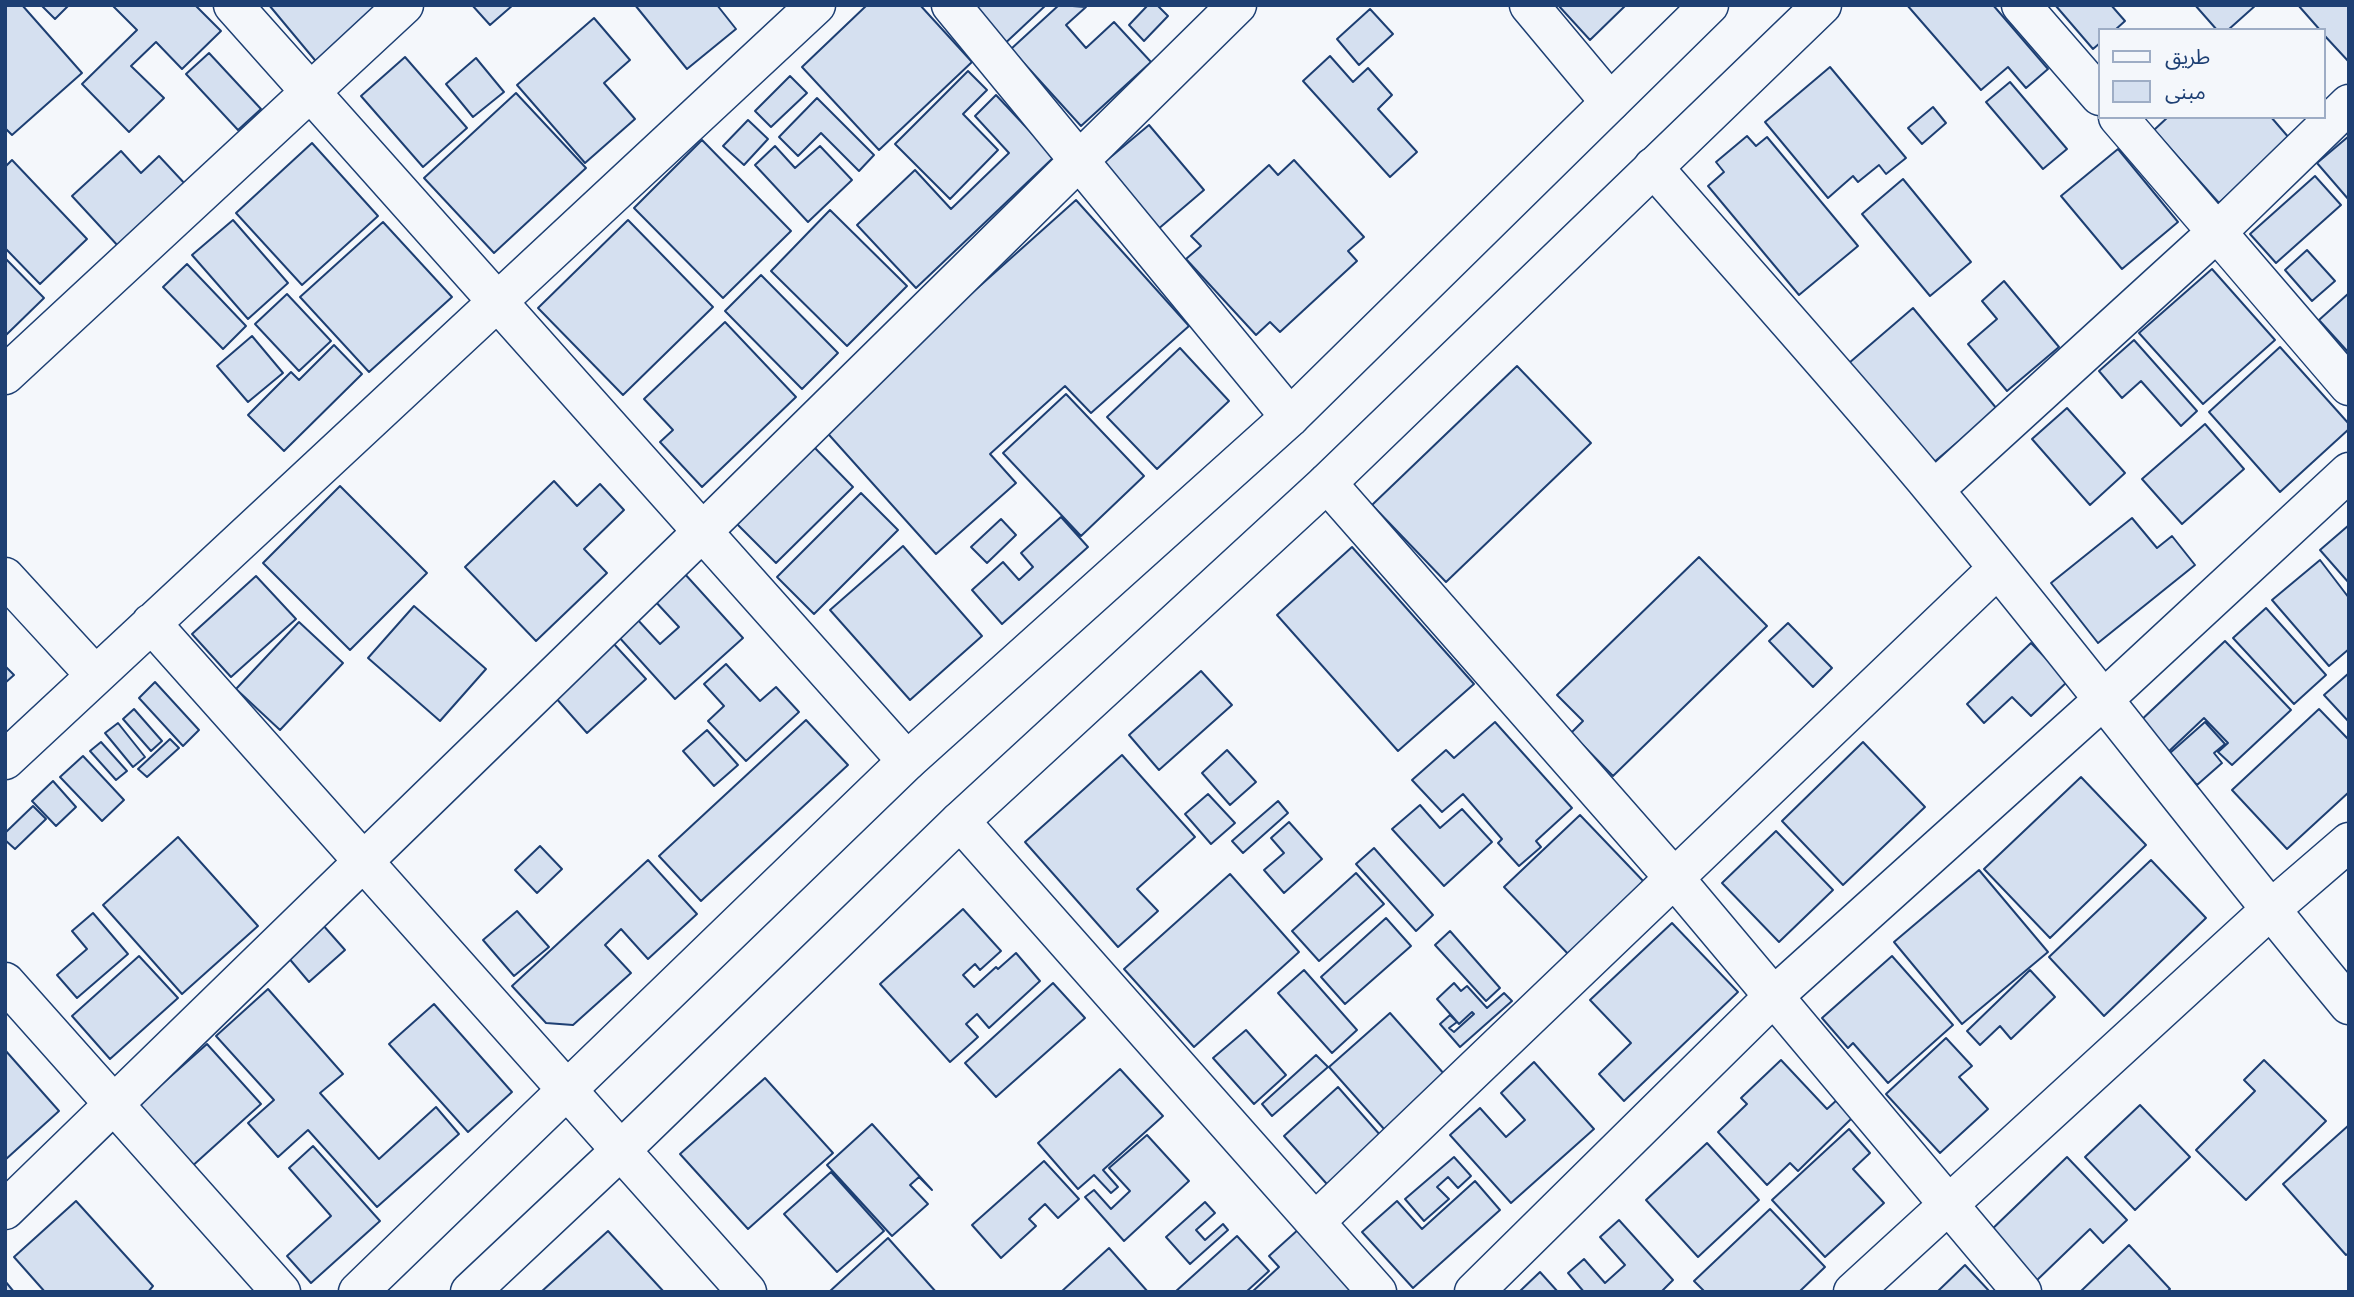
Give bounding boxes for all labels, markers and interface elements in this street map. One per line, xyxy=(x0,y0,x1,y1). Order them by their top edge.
legend xyxy=(2098,28,2326,119)
text: طريق xyxy=(2165,44,2210,69)
text: مبنى xyxy=(2165,79,2206,104)

